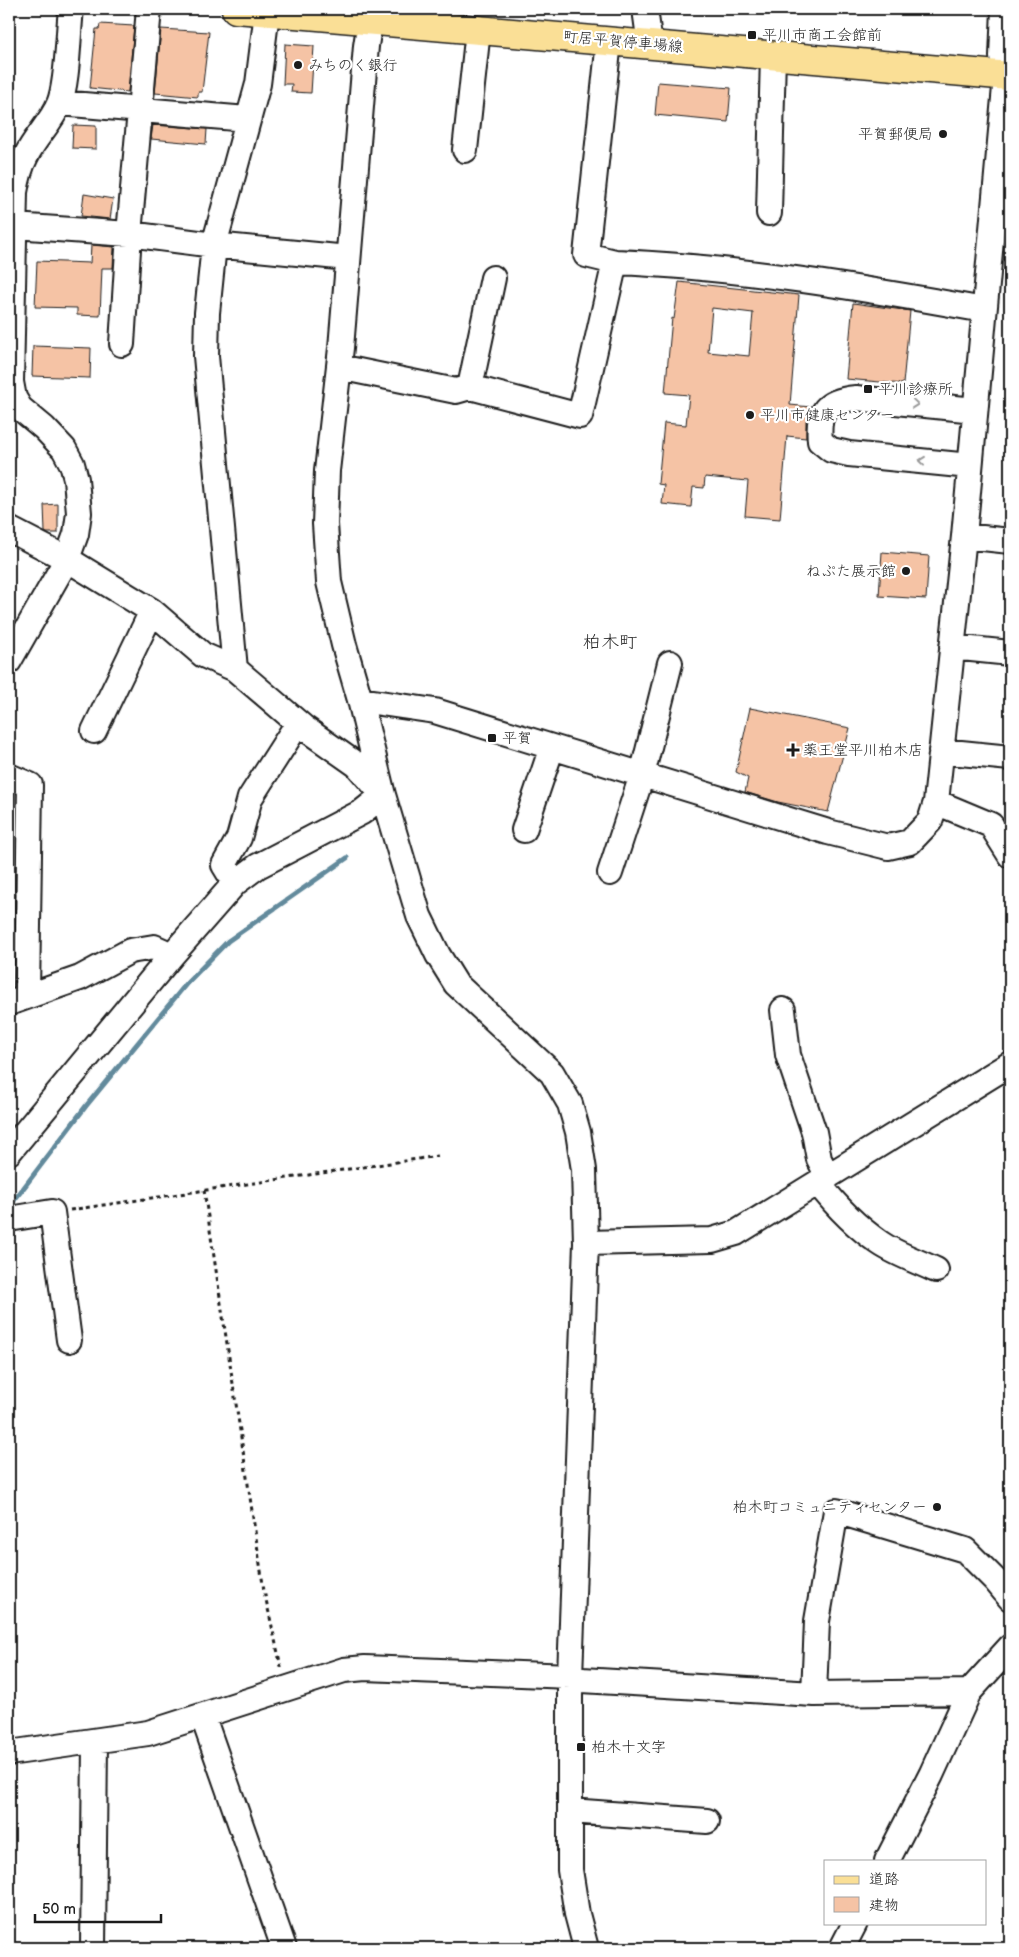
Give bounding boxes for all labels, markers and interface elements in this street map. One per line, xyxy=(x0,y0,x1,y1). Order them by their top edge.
place label: 平川市商工会館前 xyxy=(762,26,882,45)
street label: 町居平賀停車場線 xyxy=(562,27,684,57)
marker: 平川市商工会館前 xyxy=(746,29,758,41)
place label: みちのく銀行 xyxy=(308,56,397,75)
marker: みちのく銀行 xyxy=(292,59,304,71)
place label: 平賀郵便局 xyxy=(858,125,933,144)
marker: 平賀郵便局 xyxy=(937,128,949,140)
place label: 平川診療所 xyxy=(878,380,953,399)
marker: 平川診療所 xyxy=(862,383,874,395)
one-way arrow xyxy=(911,399,919,410)
place label: 平川市健康センター xyxy=(760,406,894,425)
marker: 平川市健康センター xyxy=(744,409,756,421)
one-way arrow xyxy=(918,456,926,467)
place label: ねぷた展示館 xyxy=(806,562,896,581)
marker: ねぷた展示館 xyxy=(900,565,912,577)
district label: 柏木町 xyxy=(583,632,637,653)
place label: 平賀 xyxy=(502,729,532,748)
marker: 平賀 xyxy=(486,732,498,744)
place label: 薬王堂平川柏木店 xyxy=(803,741,923,760)
marker: 薬王堂平川柏木店 xyxy=(787,744,799,756)
place label: 柏木町コミュニティセンター xyxy=(733,1498,927,1517)
marker: 柏木町コミュニティセンター xyxy=(931,1501,943,1513)
place label: 柏木十文字 xyxy=(591,1738,666,1757)
marker: 柏木十文字 xyxy=(575,1741,587,1753)
legend xyxy=(824,1860,986,1924)
text: 道路 xyxy=(869,1870,899,1889)
scale bar xyxy=(35,1892,161,1924)
text: 建物 xyxy=(869,1896,899,1915)
text: 50 m xyxy=(42,1900,76,1919)

